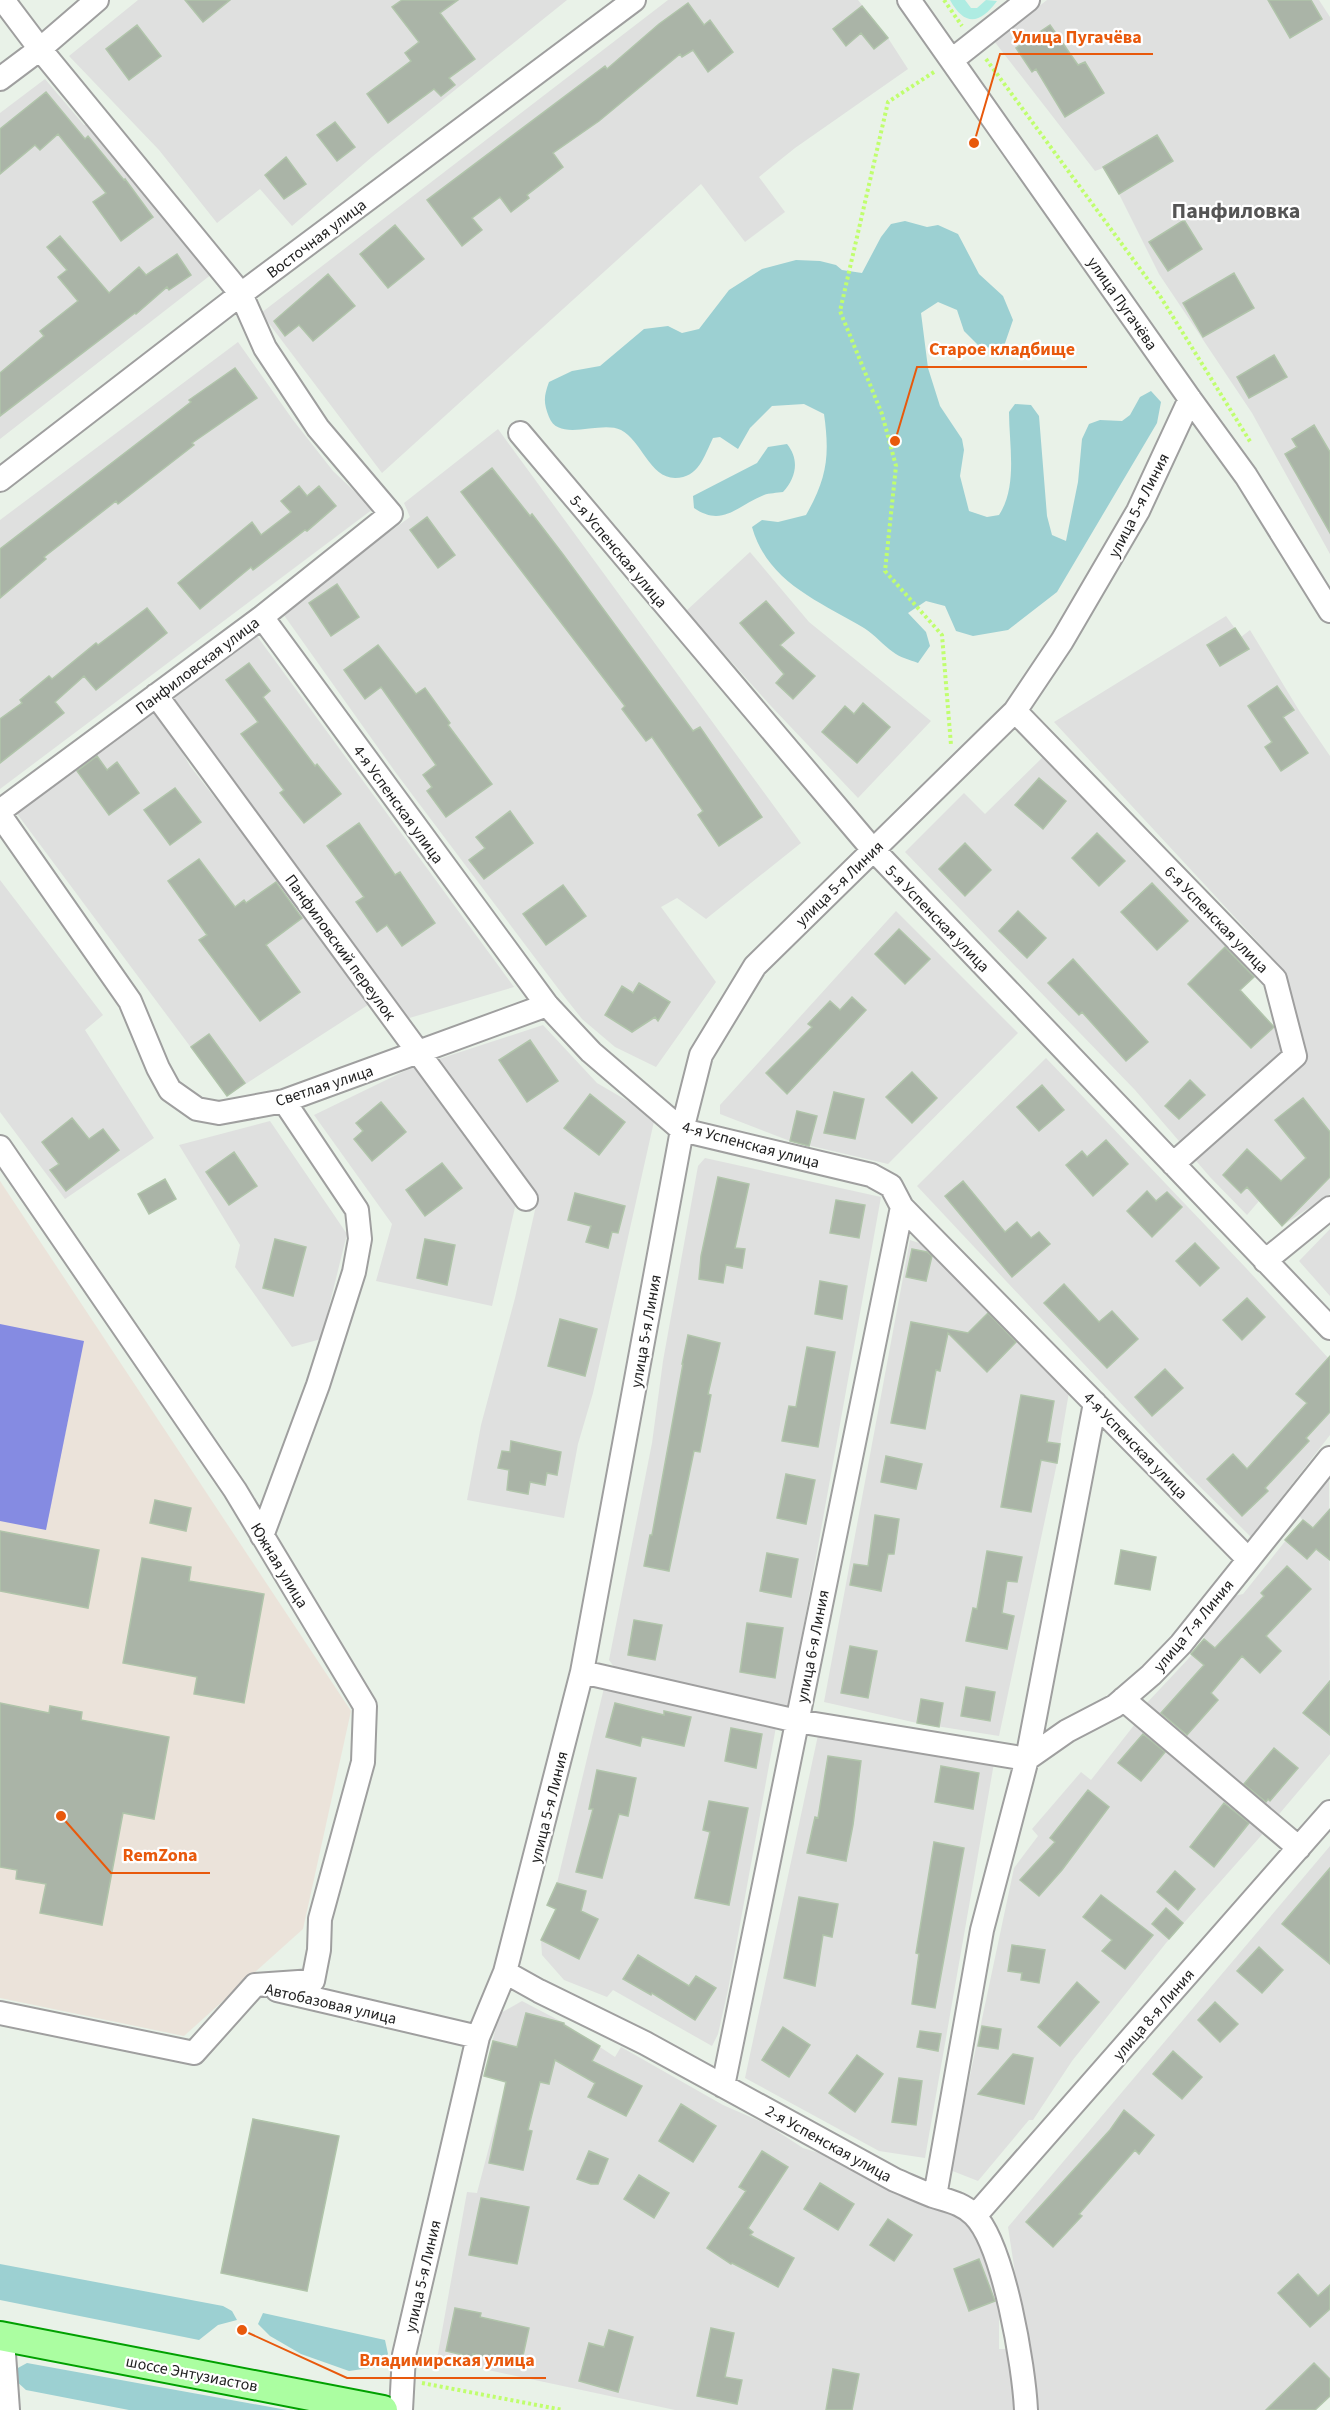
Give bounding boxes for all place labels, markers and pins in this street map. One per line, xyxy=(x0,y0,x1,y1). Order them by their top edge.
callout: Улица Пугачёва xyxy=(1000,18,1153,54)
callout: Старое кладбище xyxy=(917,331,1087,367)
callout: RemZona xyxy=(111,1837,210,1873)
callout: Владимирская улица xyxy=(347,2342,546,2378)

